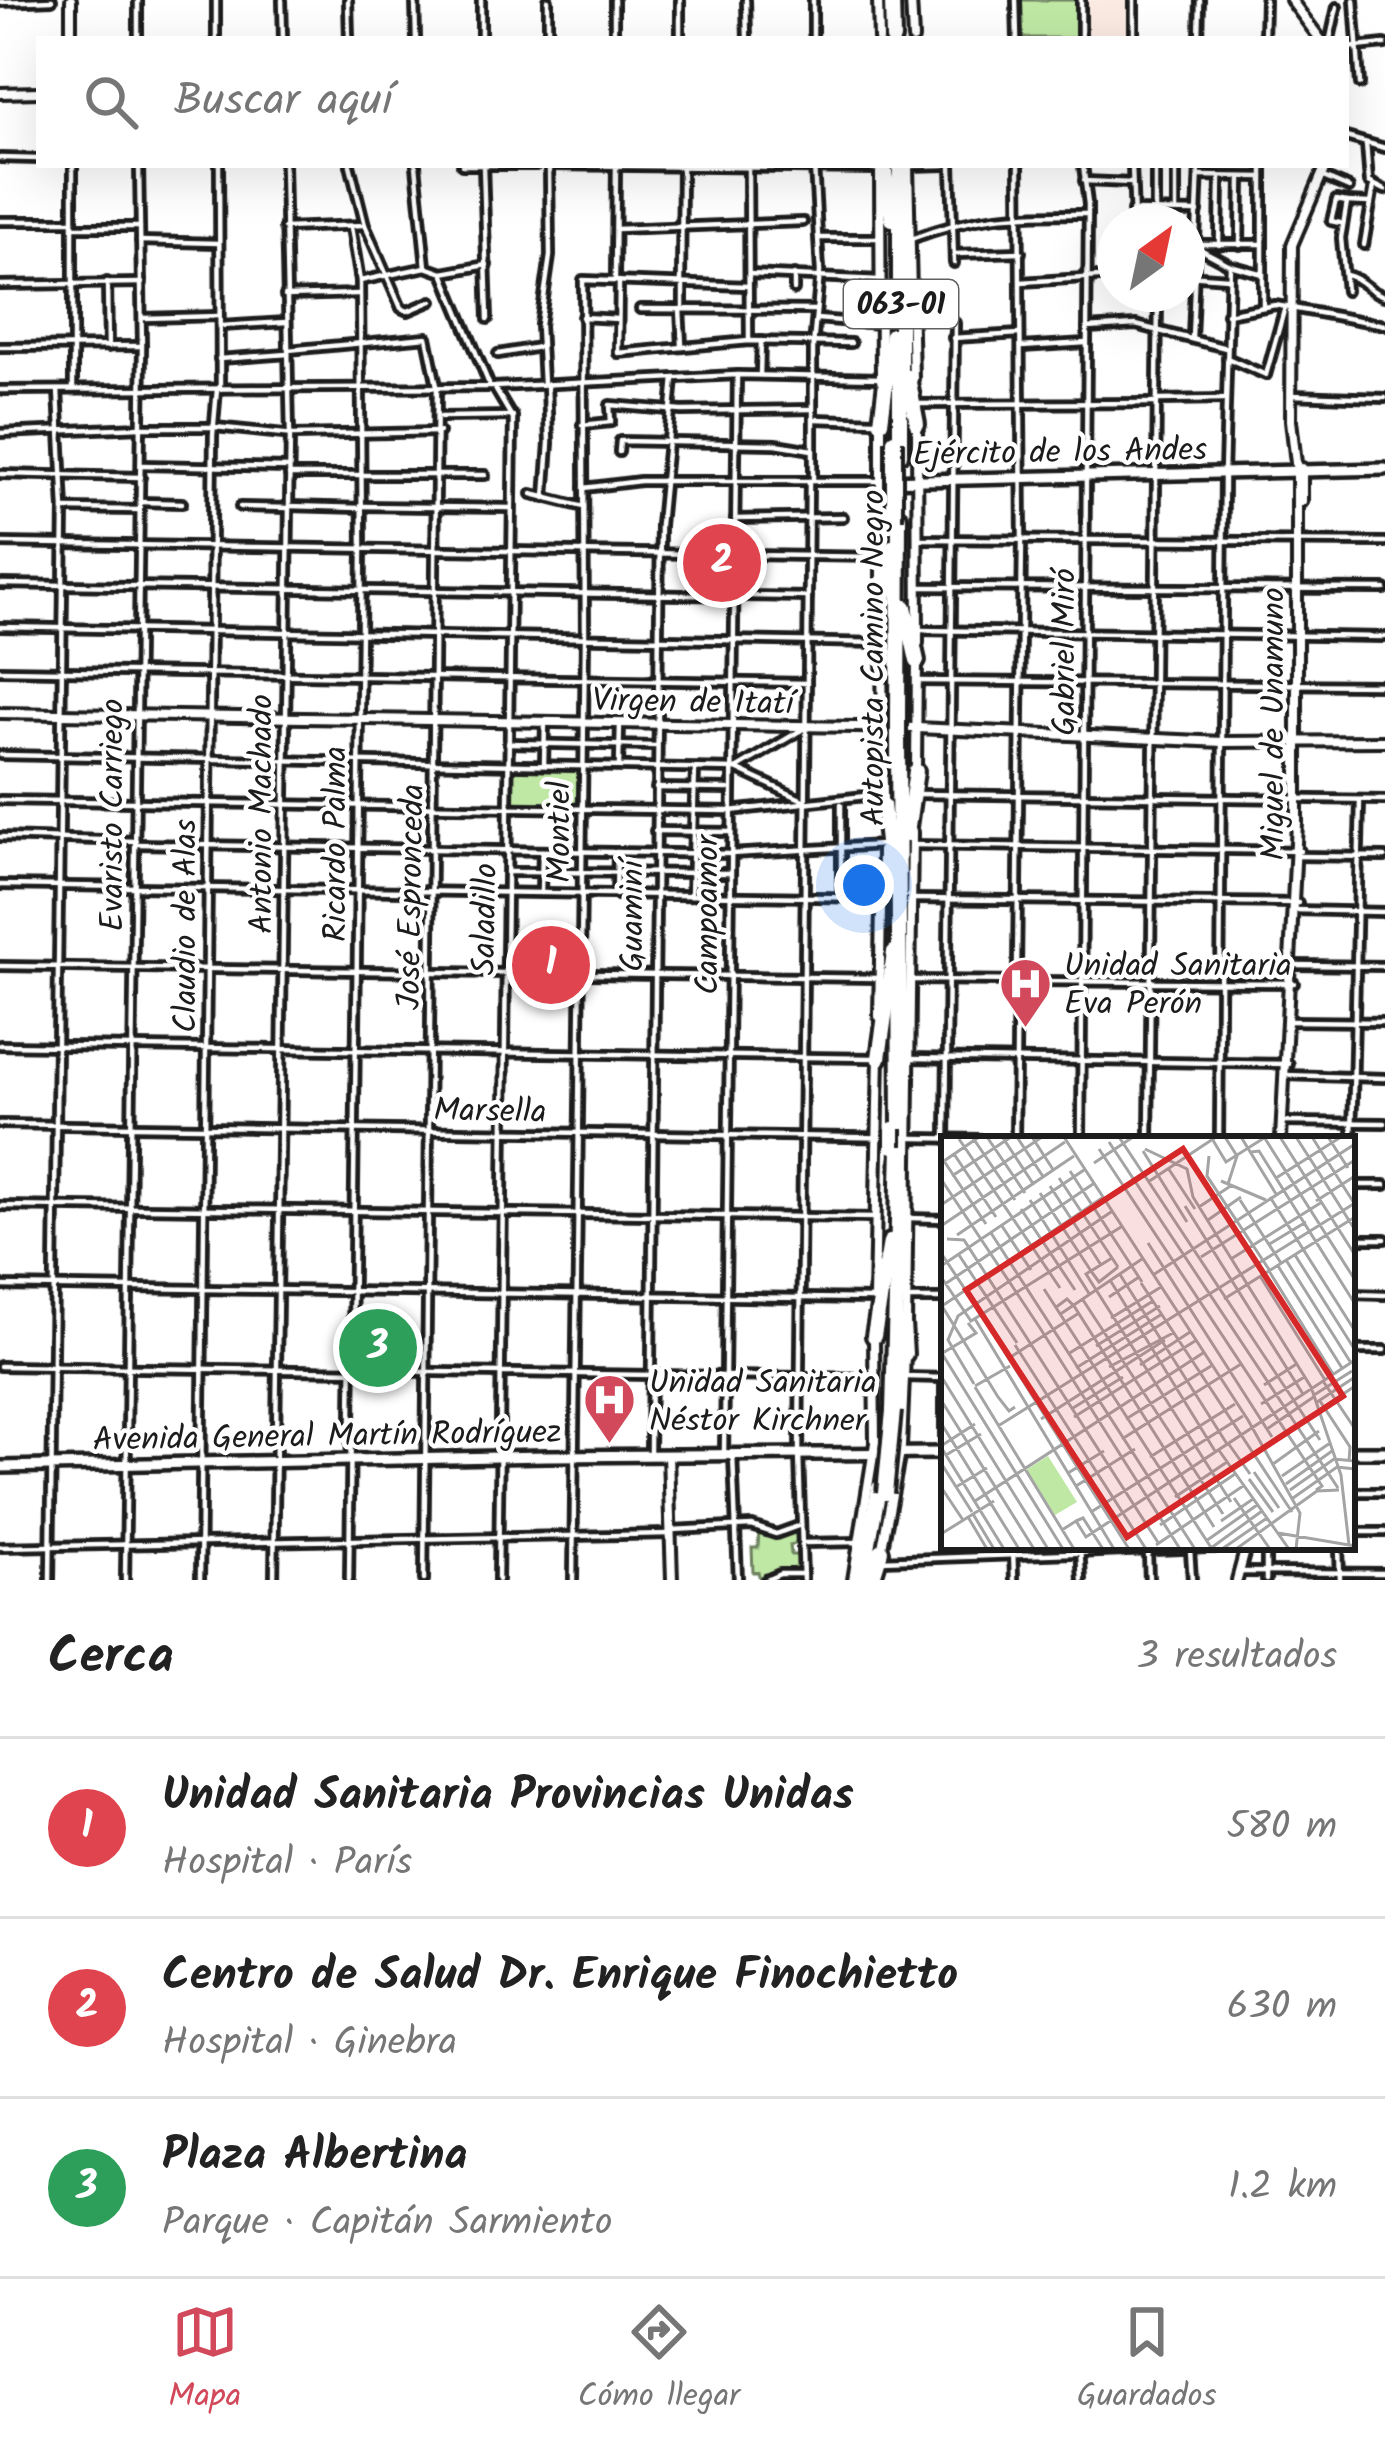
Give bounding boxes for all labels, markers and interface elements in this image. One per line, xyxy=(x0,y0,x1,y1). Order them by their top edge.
search box xyxy=(36,36,1349,168)
text: Buscar aquí xyxy=(174,66,392,138)
icon: search xyxy=(78,69,144,135)
north arrow xyxy=(1097,204,1205,312)
road number: 063-01 xyxy=(844,280,958,328)
street label: Ejército de los Andes xyxy=(912,424,1208,483)
street label: Autopista Camino Negro xyxy=(849,490,902,826)
pin: 2 xyxy=(683,518,761,608)
street label: Gabriel Miró xyxy=(1040,566,1093,736)
street label: Miguel de Unamuno xyxy=(1249,587,1302,861)
street label: Virgen de Itatí xyxy=(592,675,799,732)
street label: Antonio Machado xyxy=(237,694,290,934)
street label: Evaristo Carriego xyxy=(88,699,141,931)
street label: Ricardo Palma xyxy=(311,746,364,942)
street label: Montiel xyxy=(535,781,588,883)
street label: José Espronceda xyxy=(384,784,441,1011)
street label: Claudio de Alas xyxy=(161,819,214,1033)
street label: Campoamor xyxy=(683,833,736,995)
street label: Guaminí xyxy=(608,855,661,972)
your location xyxy=(834,855,894,915)
street label: Saladillo xyxy=(459,863,514,976)
pin: 1 xyxy=(512,920,590,1010)
place label: Unidad Sanitaria Eva Perón xyxy=(1064,941,1292,1032)
hospital icon: Unidad Sanitaria Eva Perón xyxy=(997,955,1053,1029)
street label: Marsella xyxy=(433,1085,547,1140)
inset map xyxy=(941,1136,1355,1550)
pin: 3 xyxy=(339,1303,417,1393)
place label: Unidad Sanitaria Néstor Kirchner xyxy=(649,1358,877,1449)
hospital icon: Unidad Sanitaria Néstor Kirchner xyxy=(582,1372,638,1446)
street label: Avenida General Martín Rodríguez xyxy=(92,1407,562,1468)
text: Cerca xyxy=(48,1618,174,1699)
text: 3 resultados xyxy=(1137,1627,1337,1689)
text: Unidad Sanitaria Provincias Unidas xyxy=(162,1761,854,1833)
text: 1 xyxy=(81,1797,93,1859)
text: 580 m xyxy=(1226,1797,1337,1859)
text: Hospital · París xyxy=(162,1833,412,1895)
text: Centro de Salud Dr. Enrique Finochietto xyxy=(162,1941,958,2013)
text: 2 xyxy=(76,1977,98,2039)
text: 630 m xyxy=(1227,1977,1337,2039)
text: Hospital · Ginebra xyxy=(162,2013,457,2075)
text: Plaza Albertina xyxy=(162,2121,467,2193)
text: 3 xyxy=(76,2157,98,2219)
text: 1.2 km xyxy=(1228,2157,1337,2219)
text: Parque · Capitán Sarmiento xyxy=(162,2193,613,2255)
tab: Mapa xyxy=(168,2299,241,2424)
tab: Cómo llegar xyxy=(578,2299,740,2424)
tab: Guardados xyxy=(1077,2299,1217,2424)

